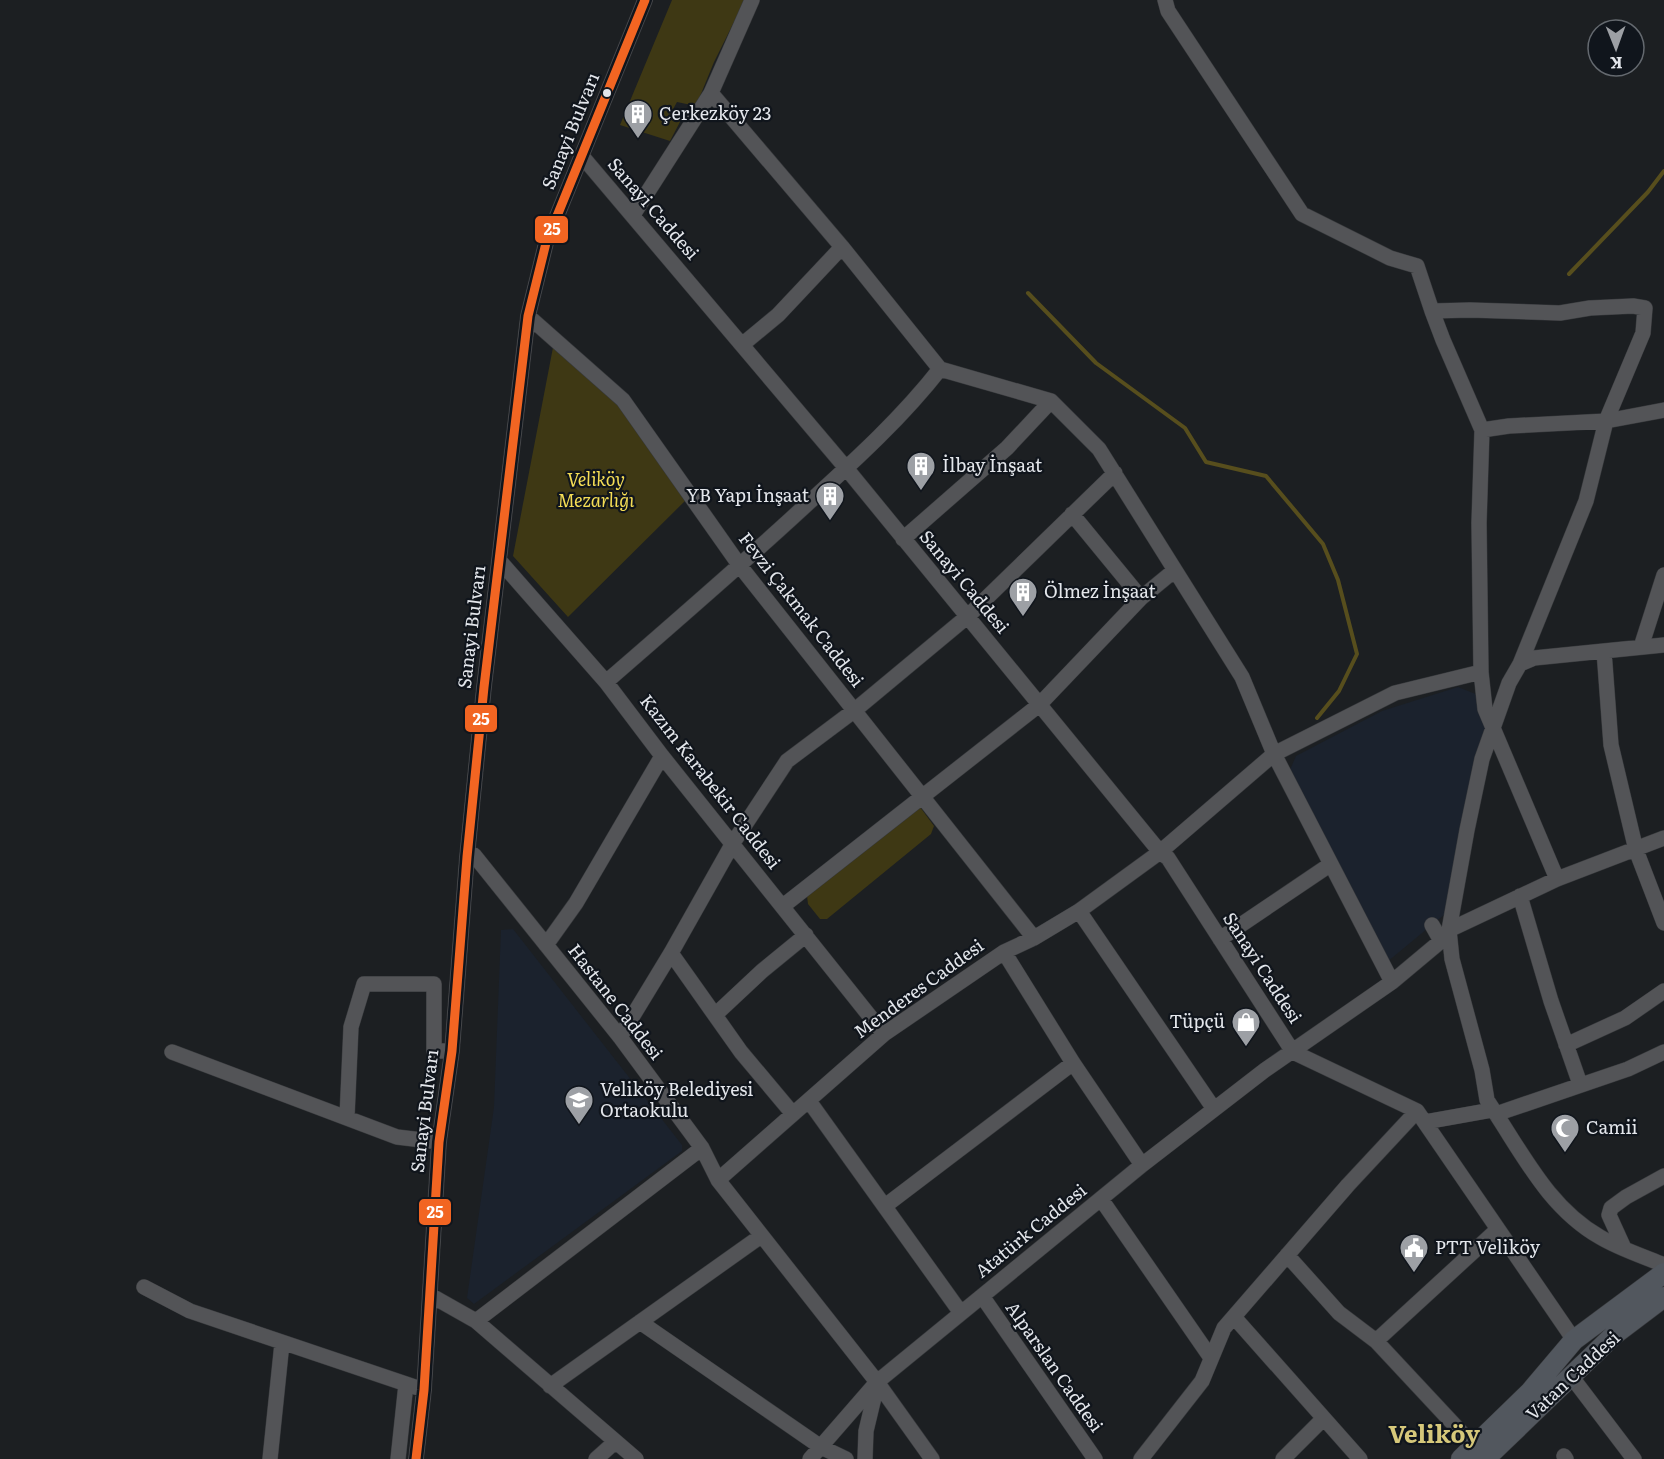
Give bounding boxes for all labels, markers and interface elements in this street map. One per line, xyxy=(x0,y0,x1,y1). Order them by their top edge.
north arrow xyxy=(1586,18,1646,78)
text: K xyxy=(1609,52,1623,76)
street label: Sanayi Bulvarı xyxy=(534,68,605,193)
unlabelled marker xyxy=(601,87,613,99)
building icon: Çerkezköy 23 xyxy=(622,98,654,140)
place label: Çerkezköy 23 xyxy=(659,99,772,126)
street label: Sanayi Caddesi xyxy=(602,151,706,265)
line badge: 25 xyxy=(534,215,569,244)
text: 25 xyxy=(543,216,561,240)
building icon: İlbay İnşaat xyxy=(905,450,937,492)
place label: İlbay İnşaat xyxy=(942,451,1043,478)
park label: Veliköy Mezarlığı xyxy=(558,465,635,513)
building icon: YB Yapı İnşaat xyxy=(814,480,846,522)
place label: YB Yapı İnşaat xyxy=(686,481,810,508)
street label: Sanayi Caddesi xyxy=(914,523,1016,639)
street label: Fevzi Çakmak Caddesi xyxy=(733,526,871,692)
street label: Sanayi Bulvarı xyxy=(450,564,491,690)
building icon: Ölmez İnşaat xyxy=(1007,576,1039,618)
place label: Ölmez İnşaat xyxy=(1044,577,1156,604)
street label: Kazım Karabekir Caddesi xyxy=(634,688,788,874)
line badge: 25 xyxy=(464,704,498,733)
text: 25 xyxy=(472,706,490,730)
street label: Sanayi Caddesi xyxy=(1217,906,1309,1028)
street label: Menderes Caddesi xyxy=(848,931,989,1044)
street label: Hastane Caddesi xyxy=(562,937,670,1065)
shop icon: Tüpçü xyxy=(1230,1006,1262,1048)
place label: Tüpçü xyxy=(1169,1007,1225,1034)
street label: Sanayi Bulvarı xyxy=(403,1048,444,1174)
place label: Veliköy Belediyesi Ortaokulu xyxy=(600,1075,753,1123)
school or university icon: Veliköy Belediyesi Ortaokulu xyxy=(563,1084,595,1126)
mosque icon: Camii xyxy=(1549,1112,1581,1154)
place label: Camii xyxy=(1586,1113,1637,1140)
street label: Atatürk Caddesi xyxy=(968,1176,1092,1283)
line badge: 25 xyxy=(418,1198,452,1226)
text: 25 xyxy=(426,1199,444,1223)
public building icon: PTT Veliköy xyxy=(1398,1232,1430,1274)
place label: PTT Veliköy xyxy=(1435,1233,1541,1260)
street label: Alparslan Caddesi xyxy=(1000,1295,1111,1437)
street label: Vatan Caddesi xyxy=(1519,1324,1625,1426)
district label: Veliköy xyxy=(1388,1415,1480,1450)

